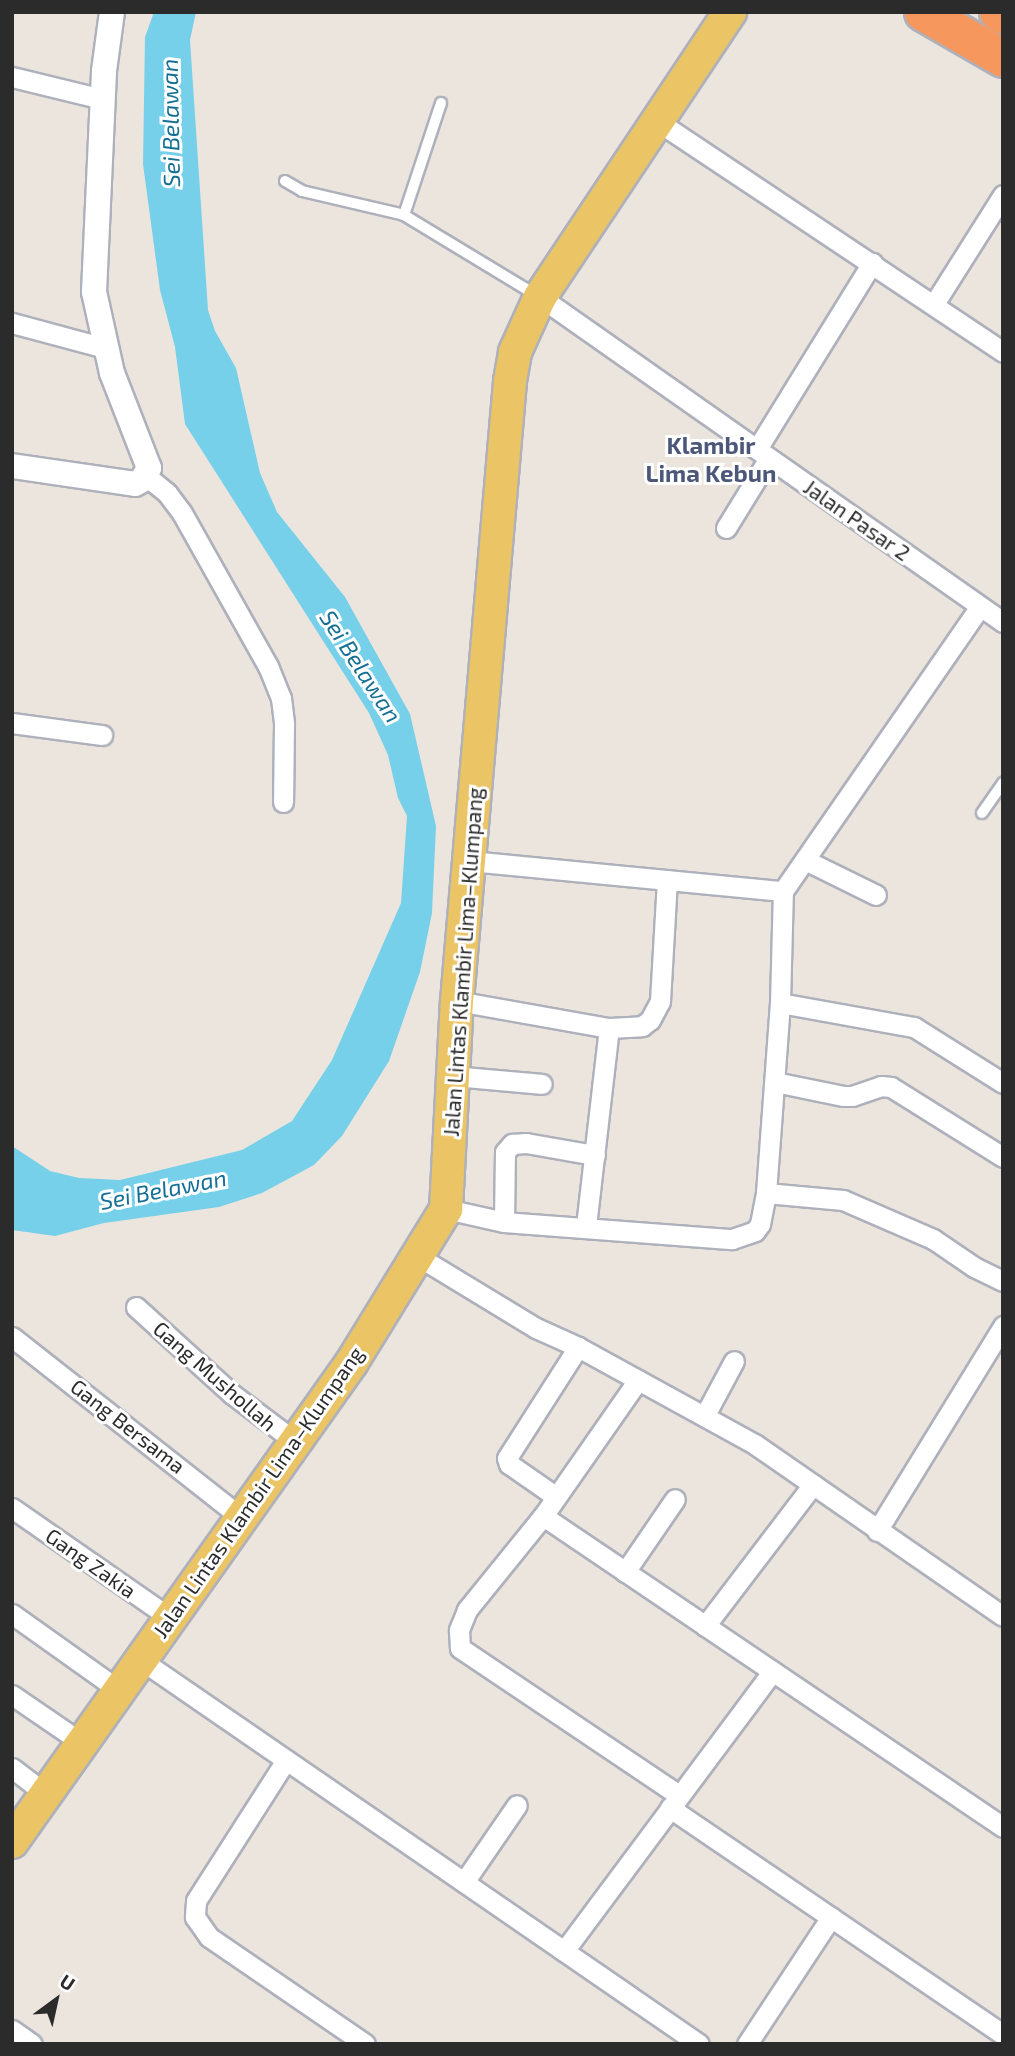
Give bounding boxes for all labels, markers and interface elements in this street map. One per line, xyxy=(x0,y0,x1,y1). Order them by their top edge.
water label: Sei Belawan xyxy=(155,59,185,187)
district label: Klambir Lima Kebun xyxy=(646,431,776,487)
street label: Jalan Pasar 2 xyxy=(799,474,915,566)
water label: Sei Belawan xyxy=(314,605,408,727)
street label: Jalan Lintas Klambir Lima–Klumpang xyxy=(438,786,488,1138)
water label: Sei Belawan xyxy=(97,1163,229,1215)
street label: Gang Mushollah xyxy=(148,1316,282,1436)
street label: Jalan Lintas Klambir Lima–Klumpang xyxy=(147,1341,369,1643)
street label: Gang Bersama xyxy=(66,1374,190,1478)
street label: Gang Zakia xyxy=(41,1523,141,1603)
north arrow xyxy=(21,1965,91,2035)
text: U xyxy=(56,1969,79,1995)

